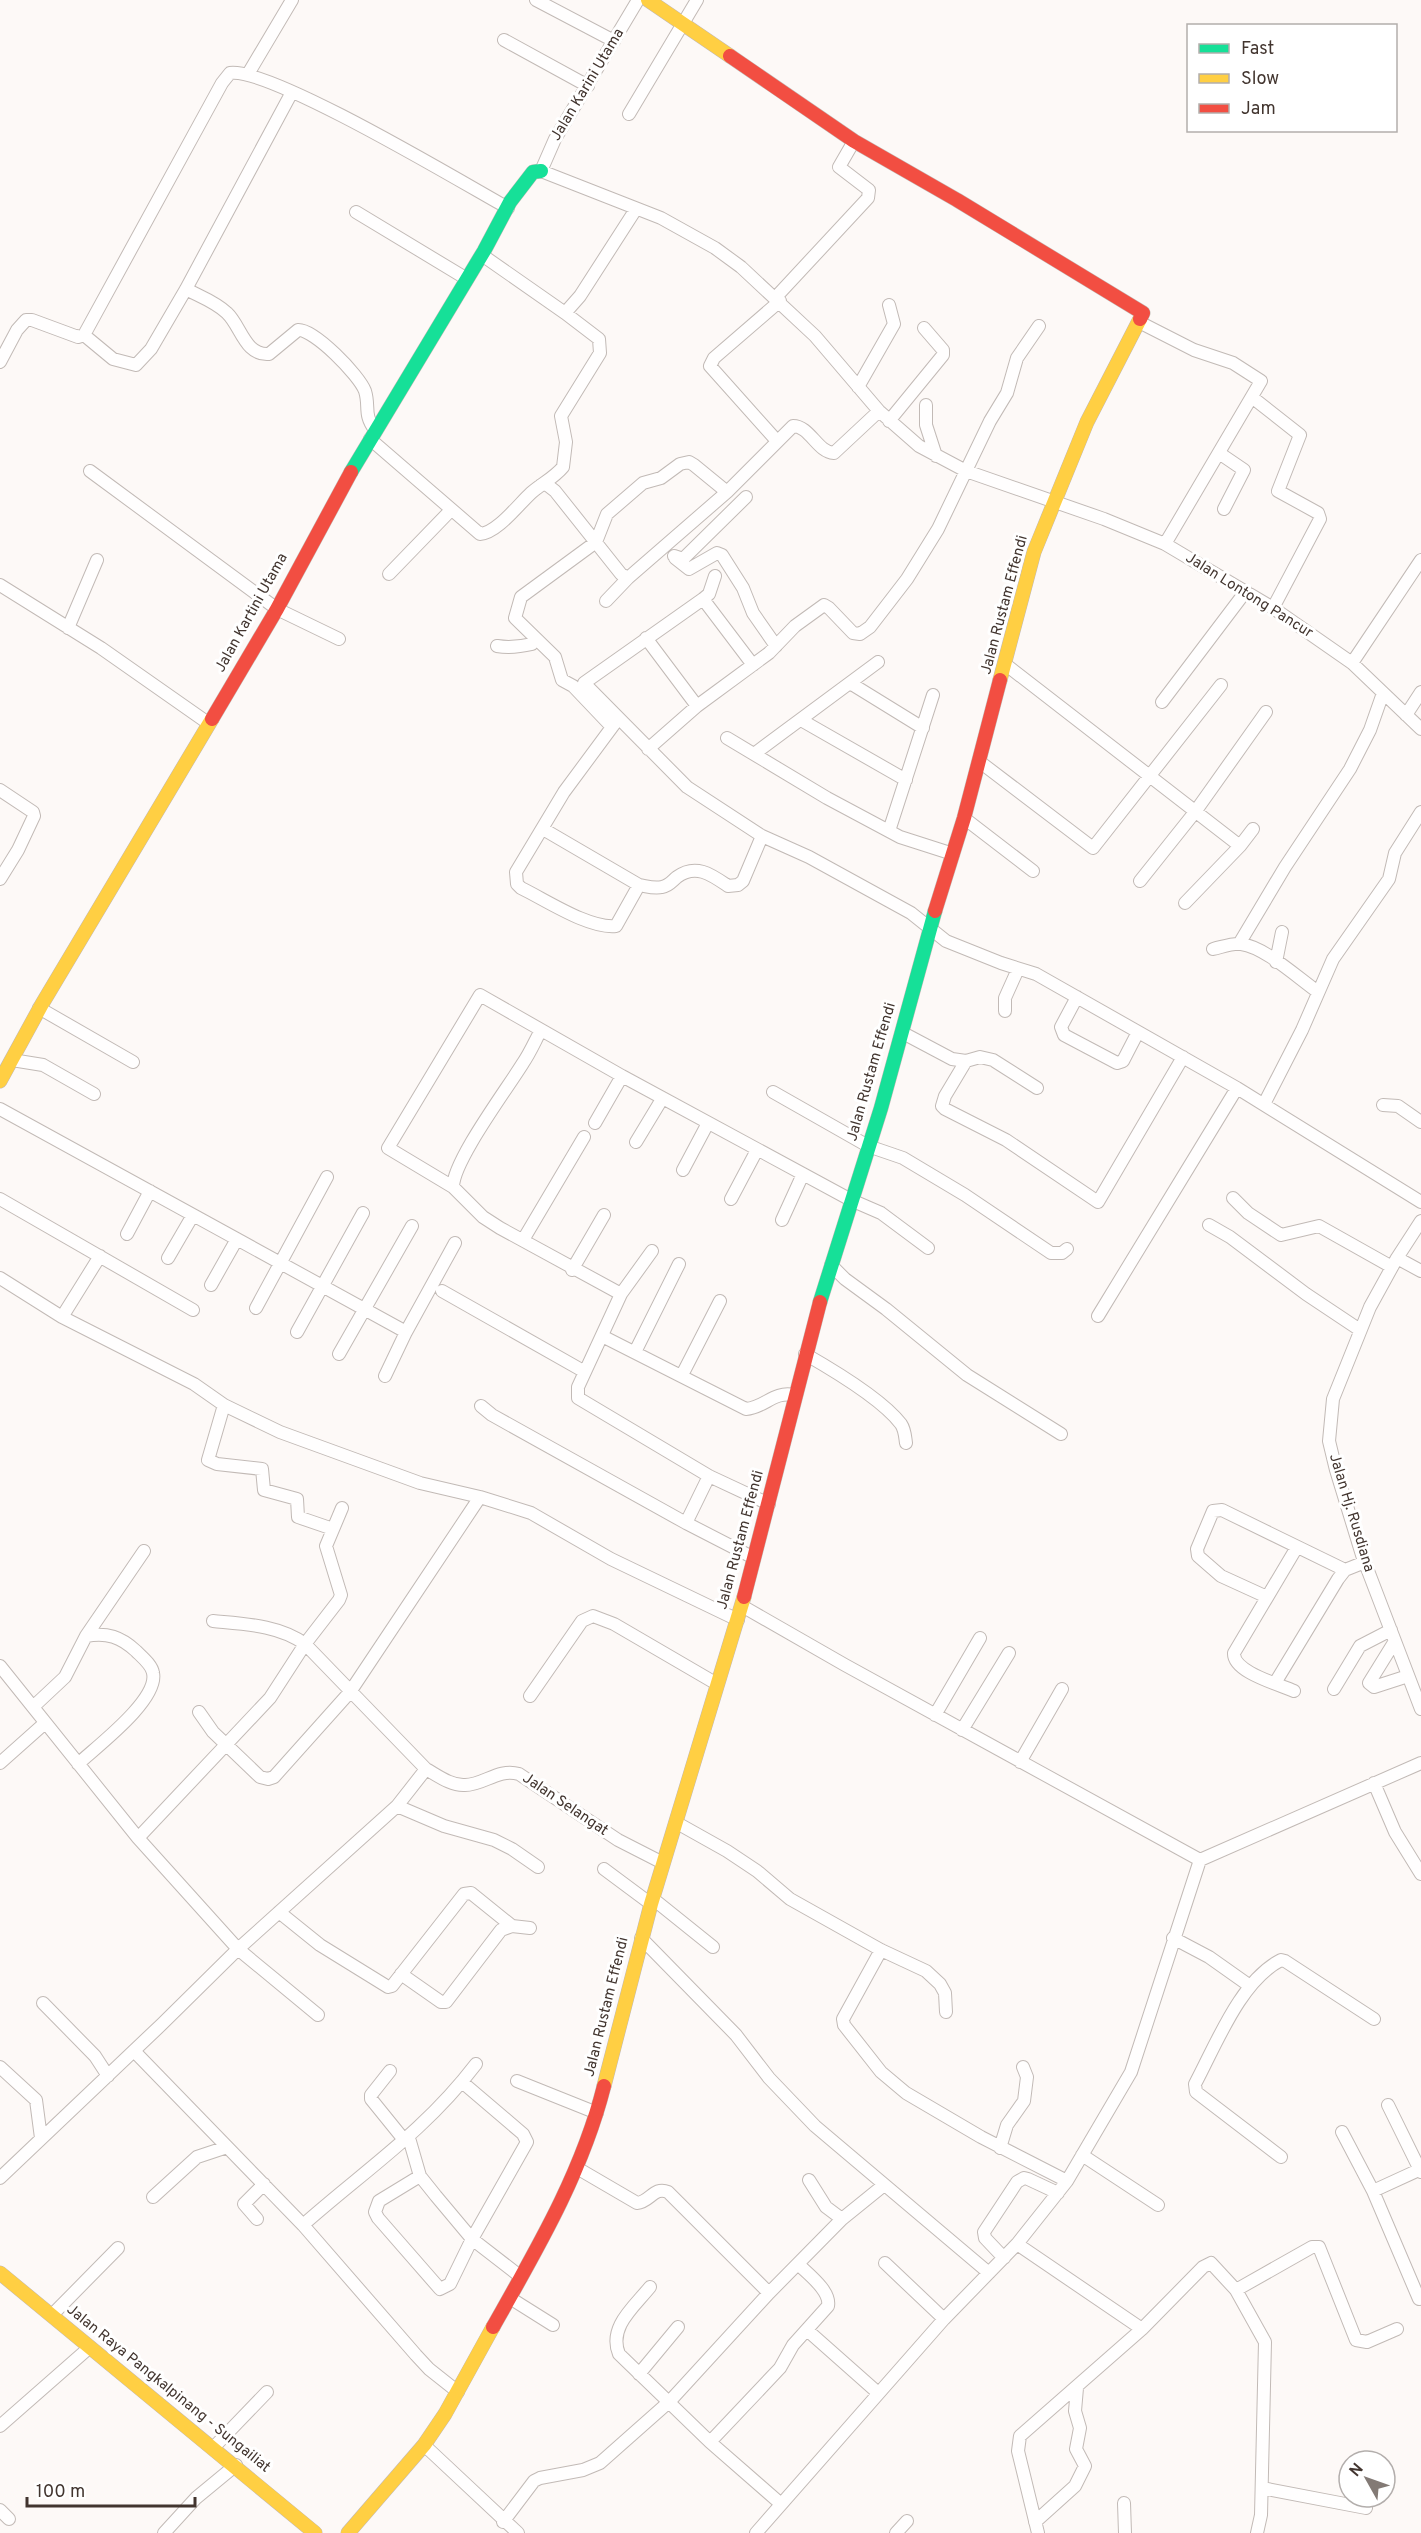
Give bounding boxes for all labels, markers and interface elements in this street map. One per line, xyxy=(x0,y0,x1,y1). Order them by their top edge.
legend xyxy=(1187,24,1397,132)
street label: Jalan Karini Utama xyxy=(547,25,629,145)
text: Fast xyxy=(1241,38,1274,61)
text: Slow xyxy=(1241,68,1279,91)
text: Jam xyxy=(1241,98,1276,121)
street label: Jalan Rustam Effendi xyxy=(977,533,1033,677)
street label: Jalan Lontong Pancur xyxy=(1182,549,1317,643)
street label: Jalan Kartini Utama xyxy=(211,550,293,676)
street label: Jalan Rustam Effendi xyxy=(843,1001,901,1143)
street label: Jalan Hj. Rusdiana xyxy=(1324,1451,1378,1575)
street label: Jalan Rustam Effendi xyxy=(713,1468,769,1612)
street label: Jalan Selangat xyxy=(518,1769,612,1841)
street label: Jalan Rustam Effendi xyxy=(580,1935,634,2079)
street label: Jalan Raya Pangkalpinang - Sungailiat xyxy=(62,2301,274,2477)
north arrow xyxy=(1337,2449,1397,2509)
text: N xyxy=(1346,2460,1368,2481)
scale bar xyxy=(27,2470,195,2508)
text: 100 m xyxy=(36,2481,85,2504)

